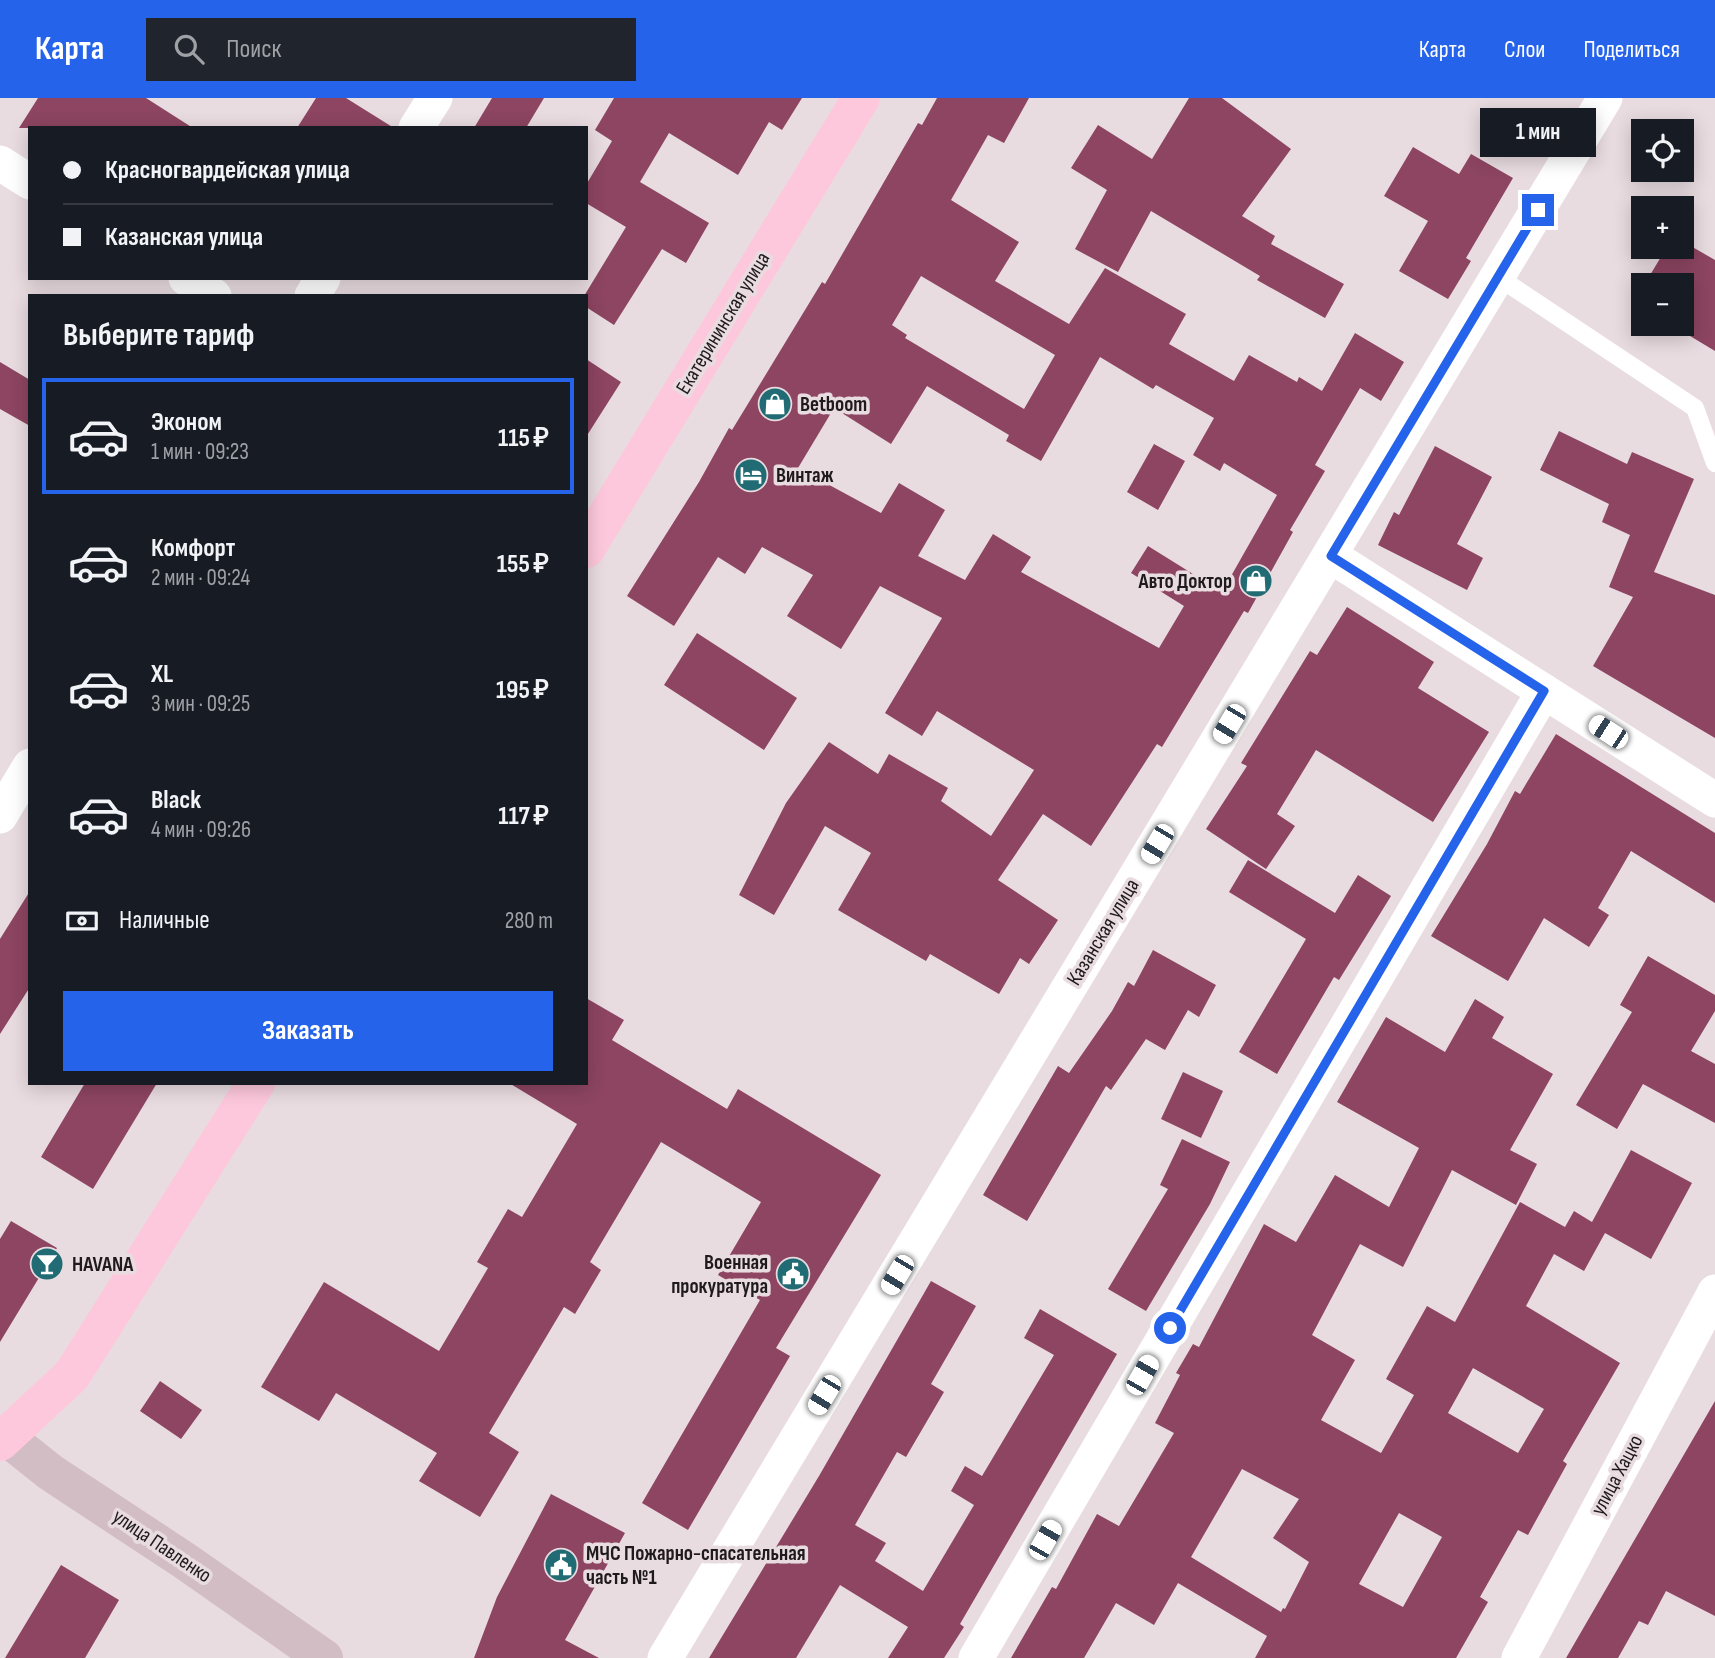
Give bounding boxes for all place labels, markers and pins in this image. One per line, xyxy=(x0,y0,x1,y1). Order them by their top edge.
shop icon: Betboom xyxy=(756,385,794,423)
place label: Betboom xyxy=(800,392,867,417)
hotel icon: Винтаж xyxy=(732,456,770,494)
place label: Винтаж xyxy=(776,463,834,488)
shop icon: Авто Доктор xyxy=(1237,562,1275,600)
place label: Авто Доктор xyxy=(1137,569,1232,594)
bar icon: HAVANA xyxy=(28,1245,66,1283)
place label: Военная прокуратура xyxy=(671,1250,768,1299)
place label: HAVANA xyxy=(72,1252,134,1277)
public building icon: Военная прокуратура xyxy=(774,1255,812,1293)
place label: МЧС Пожарно-спасательная часть №1 xyxy=(586,1541,806,1590)
public building icon: МЧС Пожарно-спасательная часть №1 xyxy=(542,1546,580,1584)

